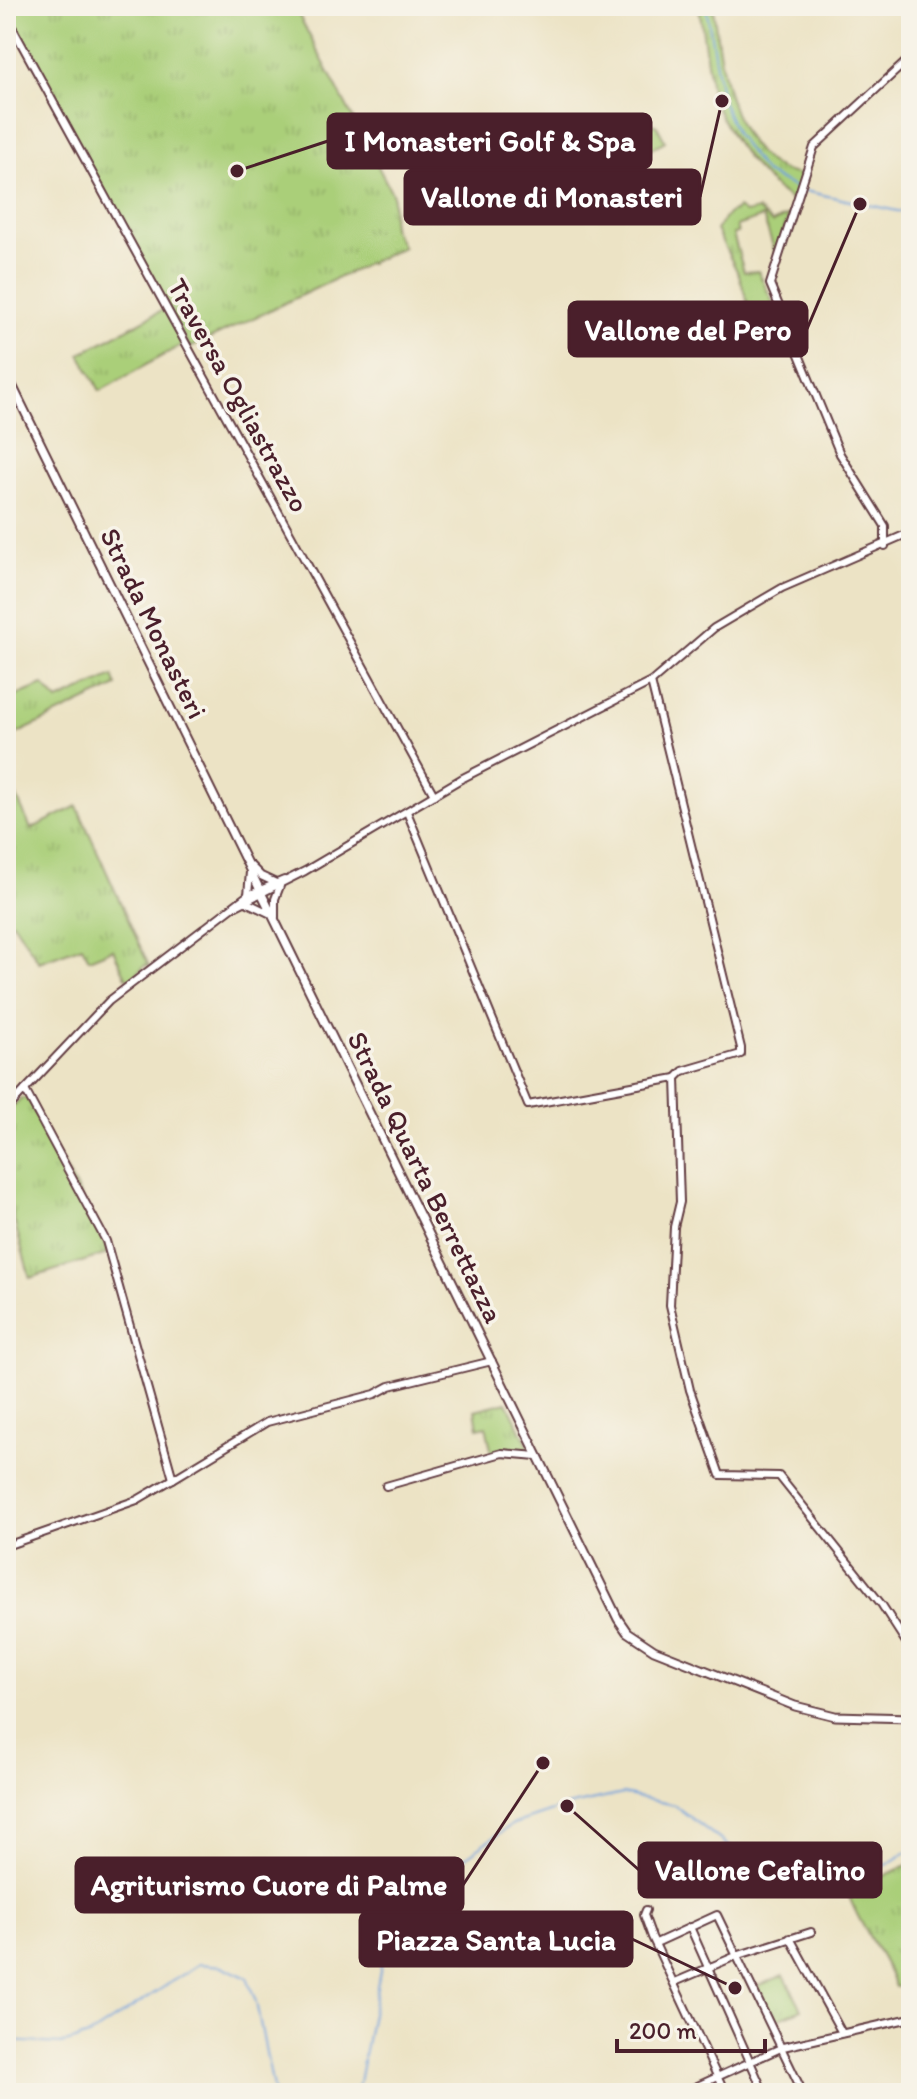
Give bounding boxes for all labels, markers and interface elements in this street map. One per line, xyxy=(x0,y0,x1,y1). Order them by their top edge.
callout: I Monasteri Golf & Spa xyxy=(328,114,651,168)
text: I Monasteri Golf & Spa xyxy=(344,122,636,159)
callout: Vallone di Monasteri xyxy=(405,170,700,224)
text: Vallone di Monasteri xyxy=(421,178,683,215)
street label: Traversa Ogliastrazzo xyxy=(161,272,317,518)
callout: Vallone del Pero xyxy=(569,302,807,356)
text: Vallone del Pero xyxy=(585,311,792,348)
street label: Strada Monasteri xyxy=(93,522,215,724)
street label: Strada Quarta Berrettazza xyxy=(341,1026,512,1329)
callout: Vallone Cefalino xyxy=(639,1843,881,1897)
text: Vallone Cefalino xyxy=(655,1851,865,1888)
callout: Agriturismo Cuore di Palme xyxy=(76,1858,463,1912)
text: Agriturismo Cuore di Palme xyxy=(90,1866,447,1903)
callout: Piazza Santa Lucia xyxy=(360,1912,632,1966)
text: Piazza Santa Lucia xyxy=(376,1921,616,1958)
scale bar xyxy=(617,2003,765,2053)
text: 200 m xyxy=(629,2016,697,2045)

